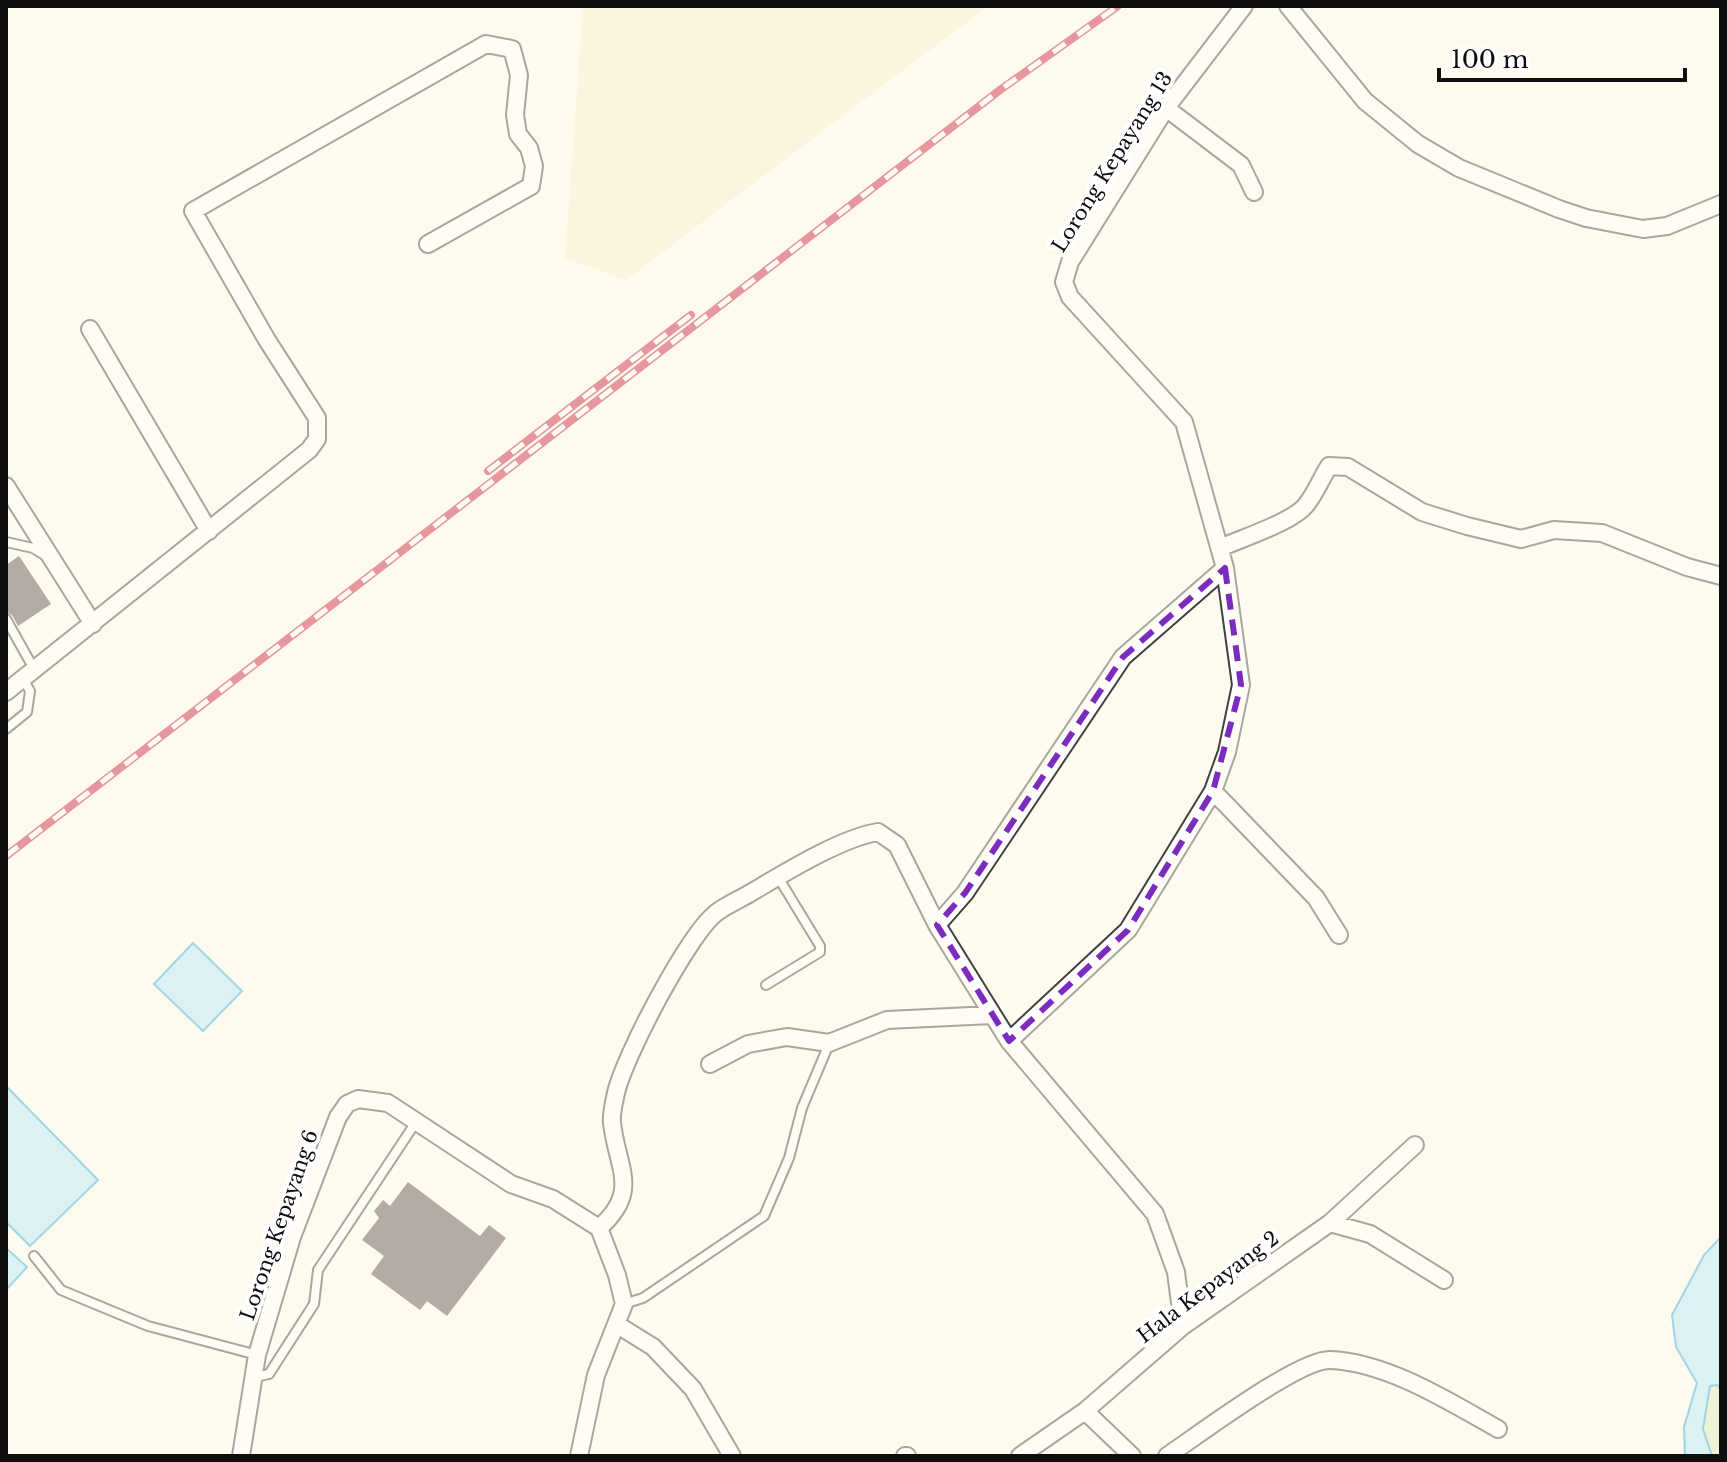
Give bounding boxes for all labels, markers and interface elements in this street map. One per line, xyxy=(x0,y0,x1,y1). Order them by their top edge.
scale bar xyxy=(1439,32,1685,82)
text: 100 m xyxy=(1451,45,1529,74)
street label: Lorong Kepayang 13 xyxy=(1047,67,1177,257)
street label: Lorong Kepayang 6 xyxy=(235,1127,323,1323)
street label: Hala Kepayang 2 xyxy=(1133,1226,1283,1348)

